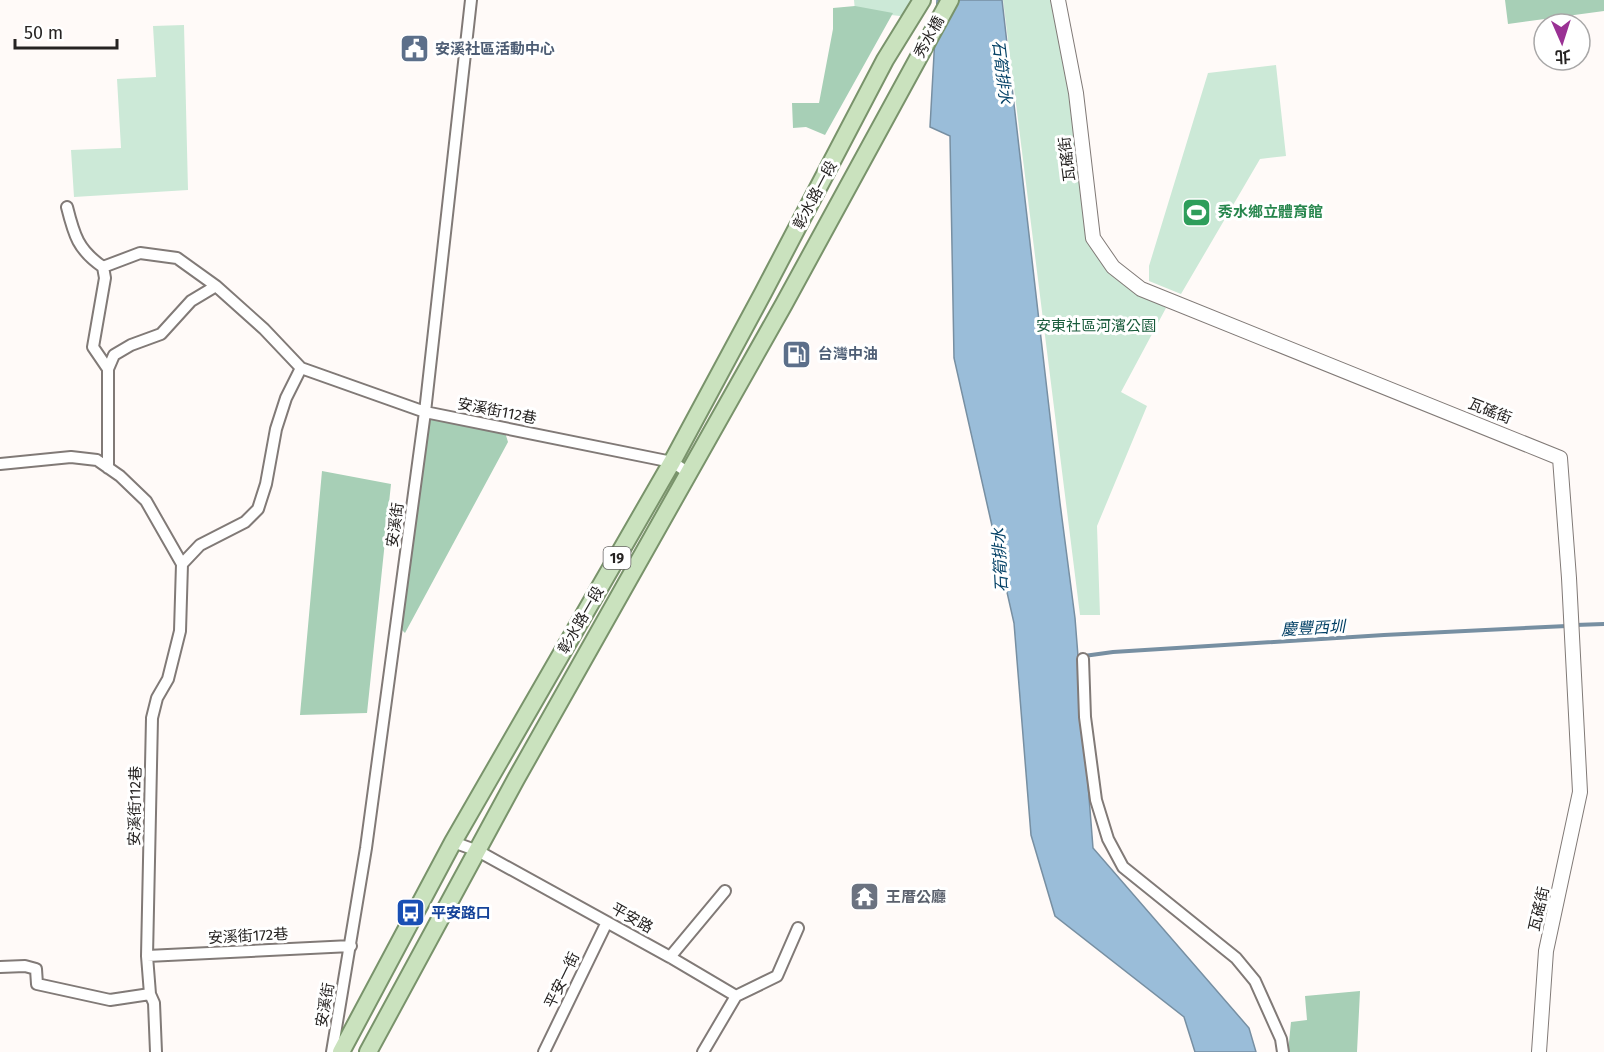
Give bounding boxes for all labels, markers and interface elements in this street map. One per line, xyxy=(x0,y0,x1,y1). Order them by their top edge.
scale bar xyxy=(15,12,117,50)
north arrow xyxy=(1532,12,1592,72)
street label: 秀水橋 xyxy=(910,13,948,61)
text: 50 m xyxy=(24,22,63,44)
public building icon: 安溪社區活動中心 xyxy=(398,33,430,65)
water label: 石筍排水 xyxy=(989,39,1015,106)
place label: 安溪社區活動中心 xyxy=(435,40,555,58)
text: 北 xyxy=(1554,47,1571,66)
street label: 瓦磘街 xyxy=(1055,136,1079,182)
street label: 彰水路一段 xyxy=(789,158,841,232)
sports icon: 秀水鄉立體育館 xyxy=(1181,196,1213,228)
place label: 秀水鄉立體育館 xyxy=(1218,203,1323,221)
park label: 安東社區河濱公園 xyxy=(1036,317,1156,335)
fuel station icon: 台灣中油 xyxy=(781,338,813,370)
place label: 台灣中油 xyxy=(818,345,878,363)
street label: 安溪街112巷 xyxy=(456,395,538,427)
street label: 瓦磘街 xyxy=(1466,395,1514,427)
street label: 安溪街 xyxy=(383,501,407,549)
water label: 石筍排水 xyxy=(989,527,1011,592)
road number: 19 xyxy=(604,547,630,569)
street label: 彰水路一段 xyxy=(554,583,608,657)
water label: 慶豐西圳 xyxy=(1281,617,1347,639)
street label: 安溪街112巷 xyxy=(125,766,145,846)
temple icon: 王厝公廳 xyxy=(849,881,881,913)
street label: 瓦磘街 xyxy=(1525,885,1553,933)
place label: 王厝公廳 xyxy=(886,888,946,906)
bus stop icon: 平安路口 xyxy=(394,897,426,929)
street label: 平安路 xyxy=(608,899,656,937)
place label: 平安路口 xyxy=(431,904,491,922)
street label: 安溪街172巷 xyxy=(207,925,289,947)
street label: 平安一街 xyxy=(541,949,583,1011)
street label: 安溪街 xyxy=(312,981,338,1029)

